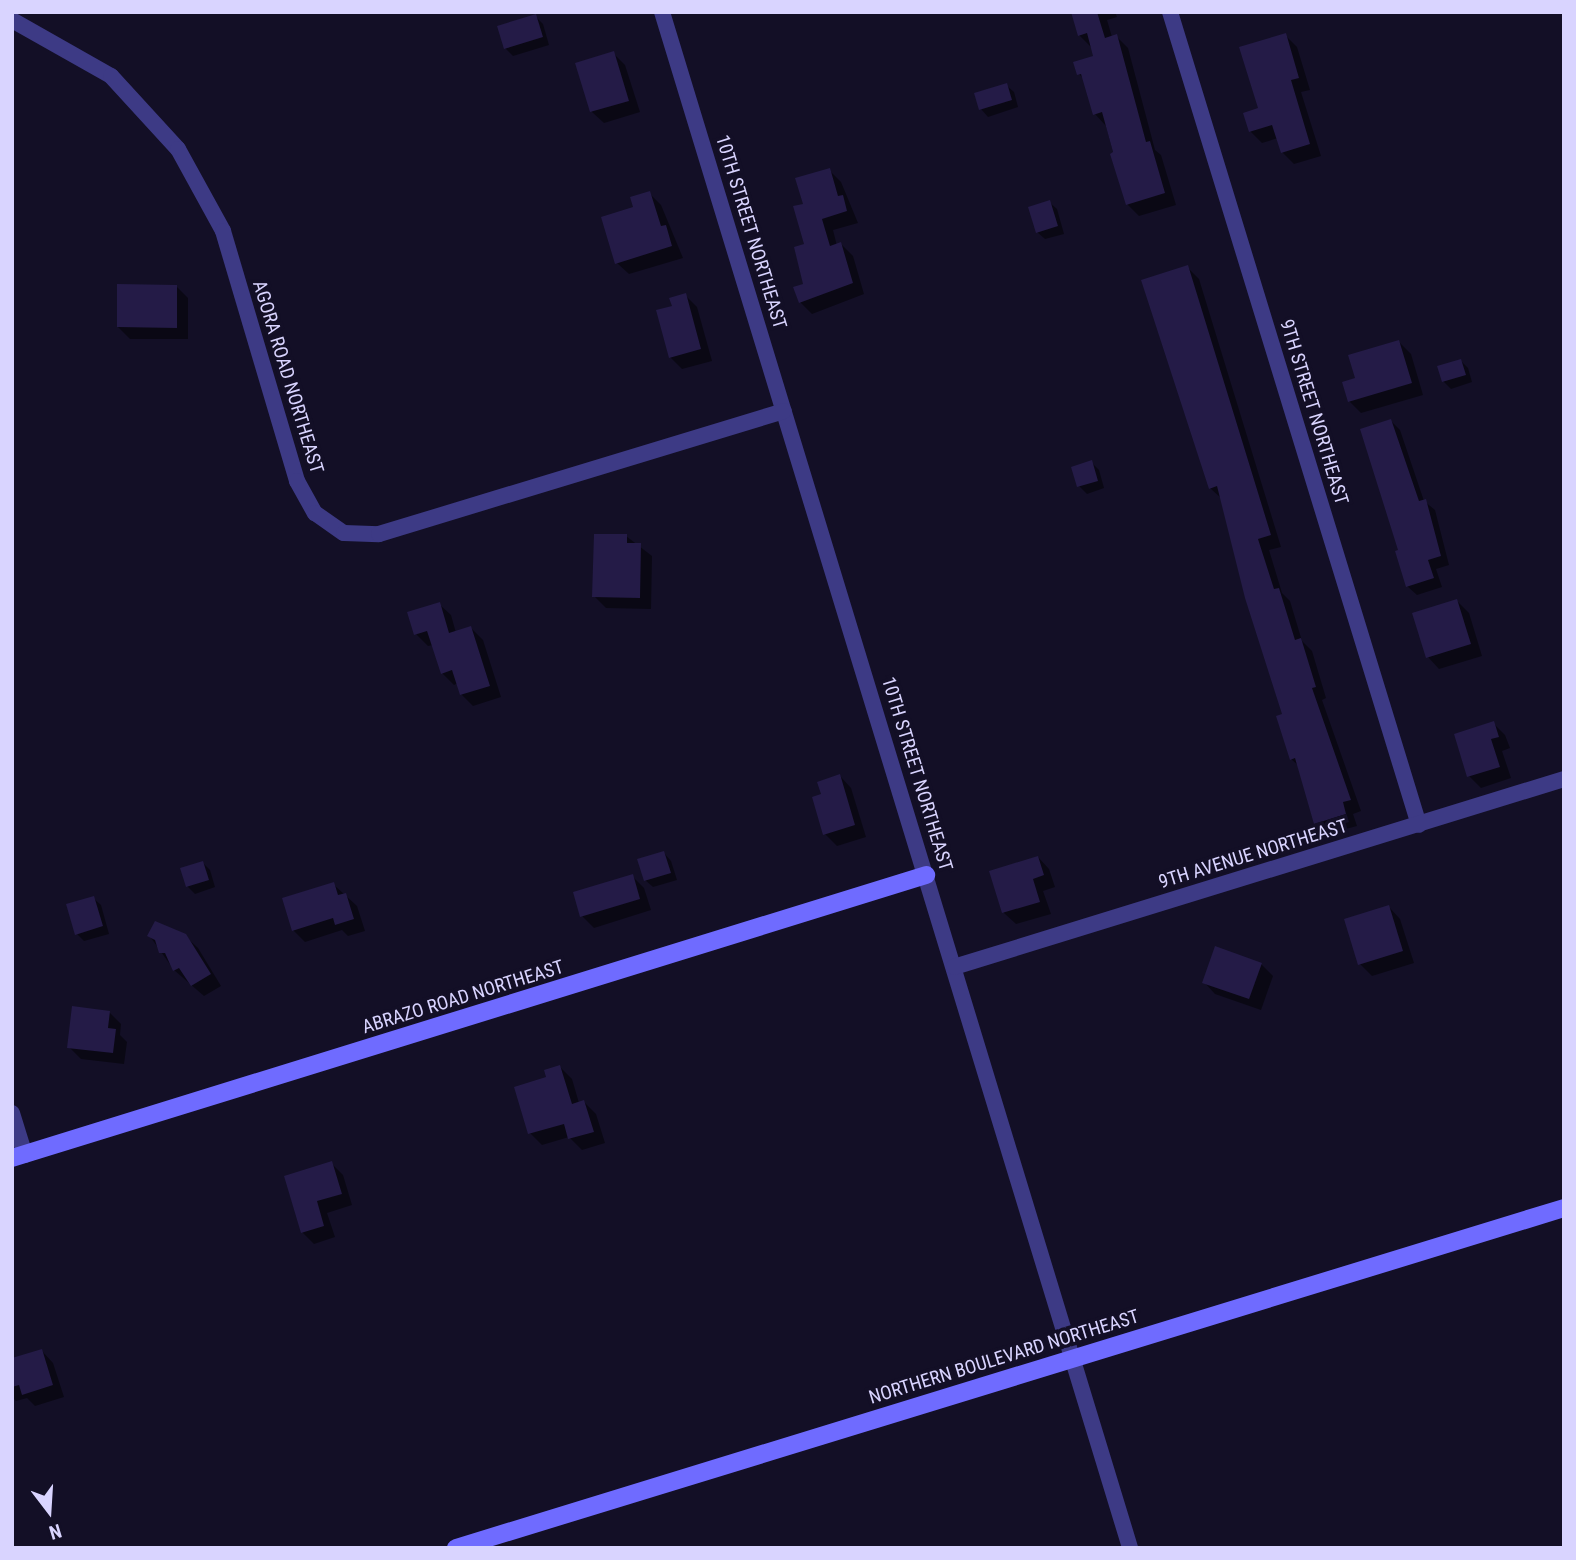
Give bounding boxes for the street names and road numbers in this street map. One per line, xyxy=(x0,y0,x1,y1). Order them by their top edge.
street label: 10TH STREET NORTHEAST xyxy=(711,132,791,332)
street label: AGORA ROAD NORTHEAST xyxy=(248,278,328,476)
street label: 9TH STREET NORTHEAST xyxy=(1275,316,1353,508)
street label: 10TH STREET NORTHEAST xyxy=(877,674,957,874)
street label: 9TH AVENUE NORTHEAST xyxy=(1156,814,1350,894)
street label: ABRAZO ROAD NORTHEAST xyxy=(359,955,567,1039)
street label: NORTHERN BOULEVARD NORTHEAST xyxy=(866,1305,1142,1409)

